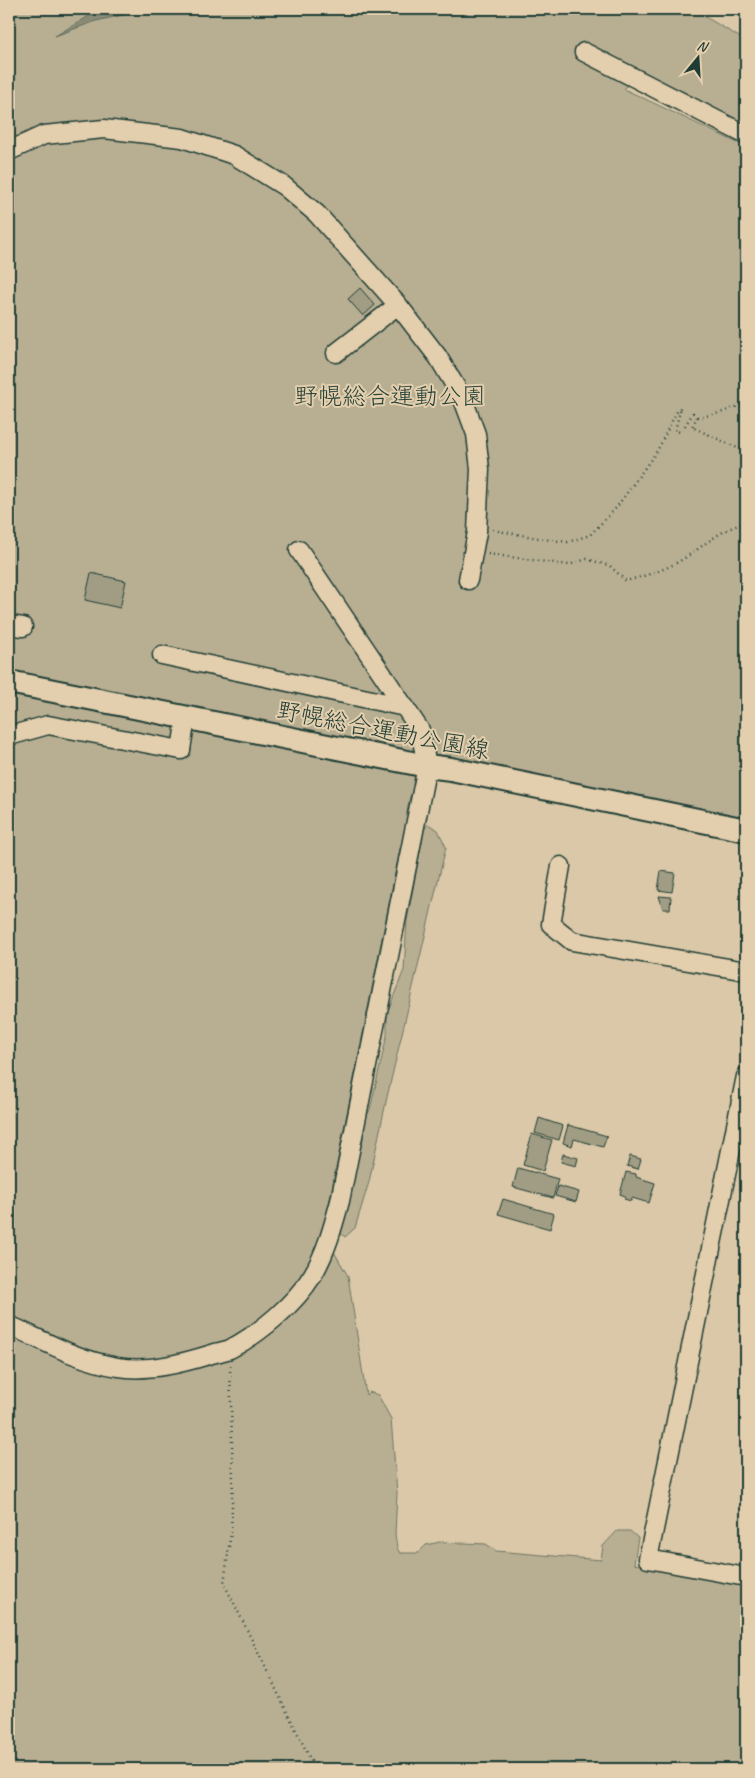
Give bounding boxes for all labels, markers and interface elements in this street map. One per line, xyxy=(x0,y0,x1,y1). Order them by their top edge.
north arrow xyxy=(672,32,722,82)
text: N xyxy=(695,37,711,56)
park label: 野幌総合運動公園 xyxy=(294,381,486,411)
street label: 野幌総合運動公園線 xyxy=(274,695,492,765)

